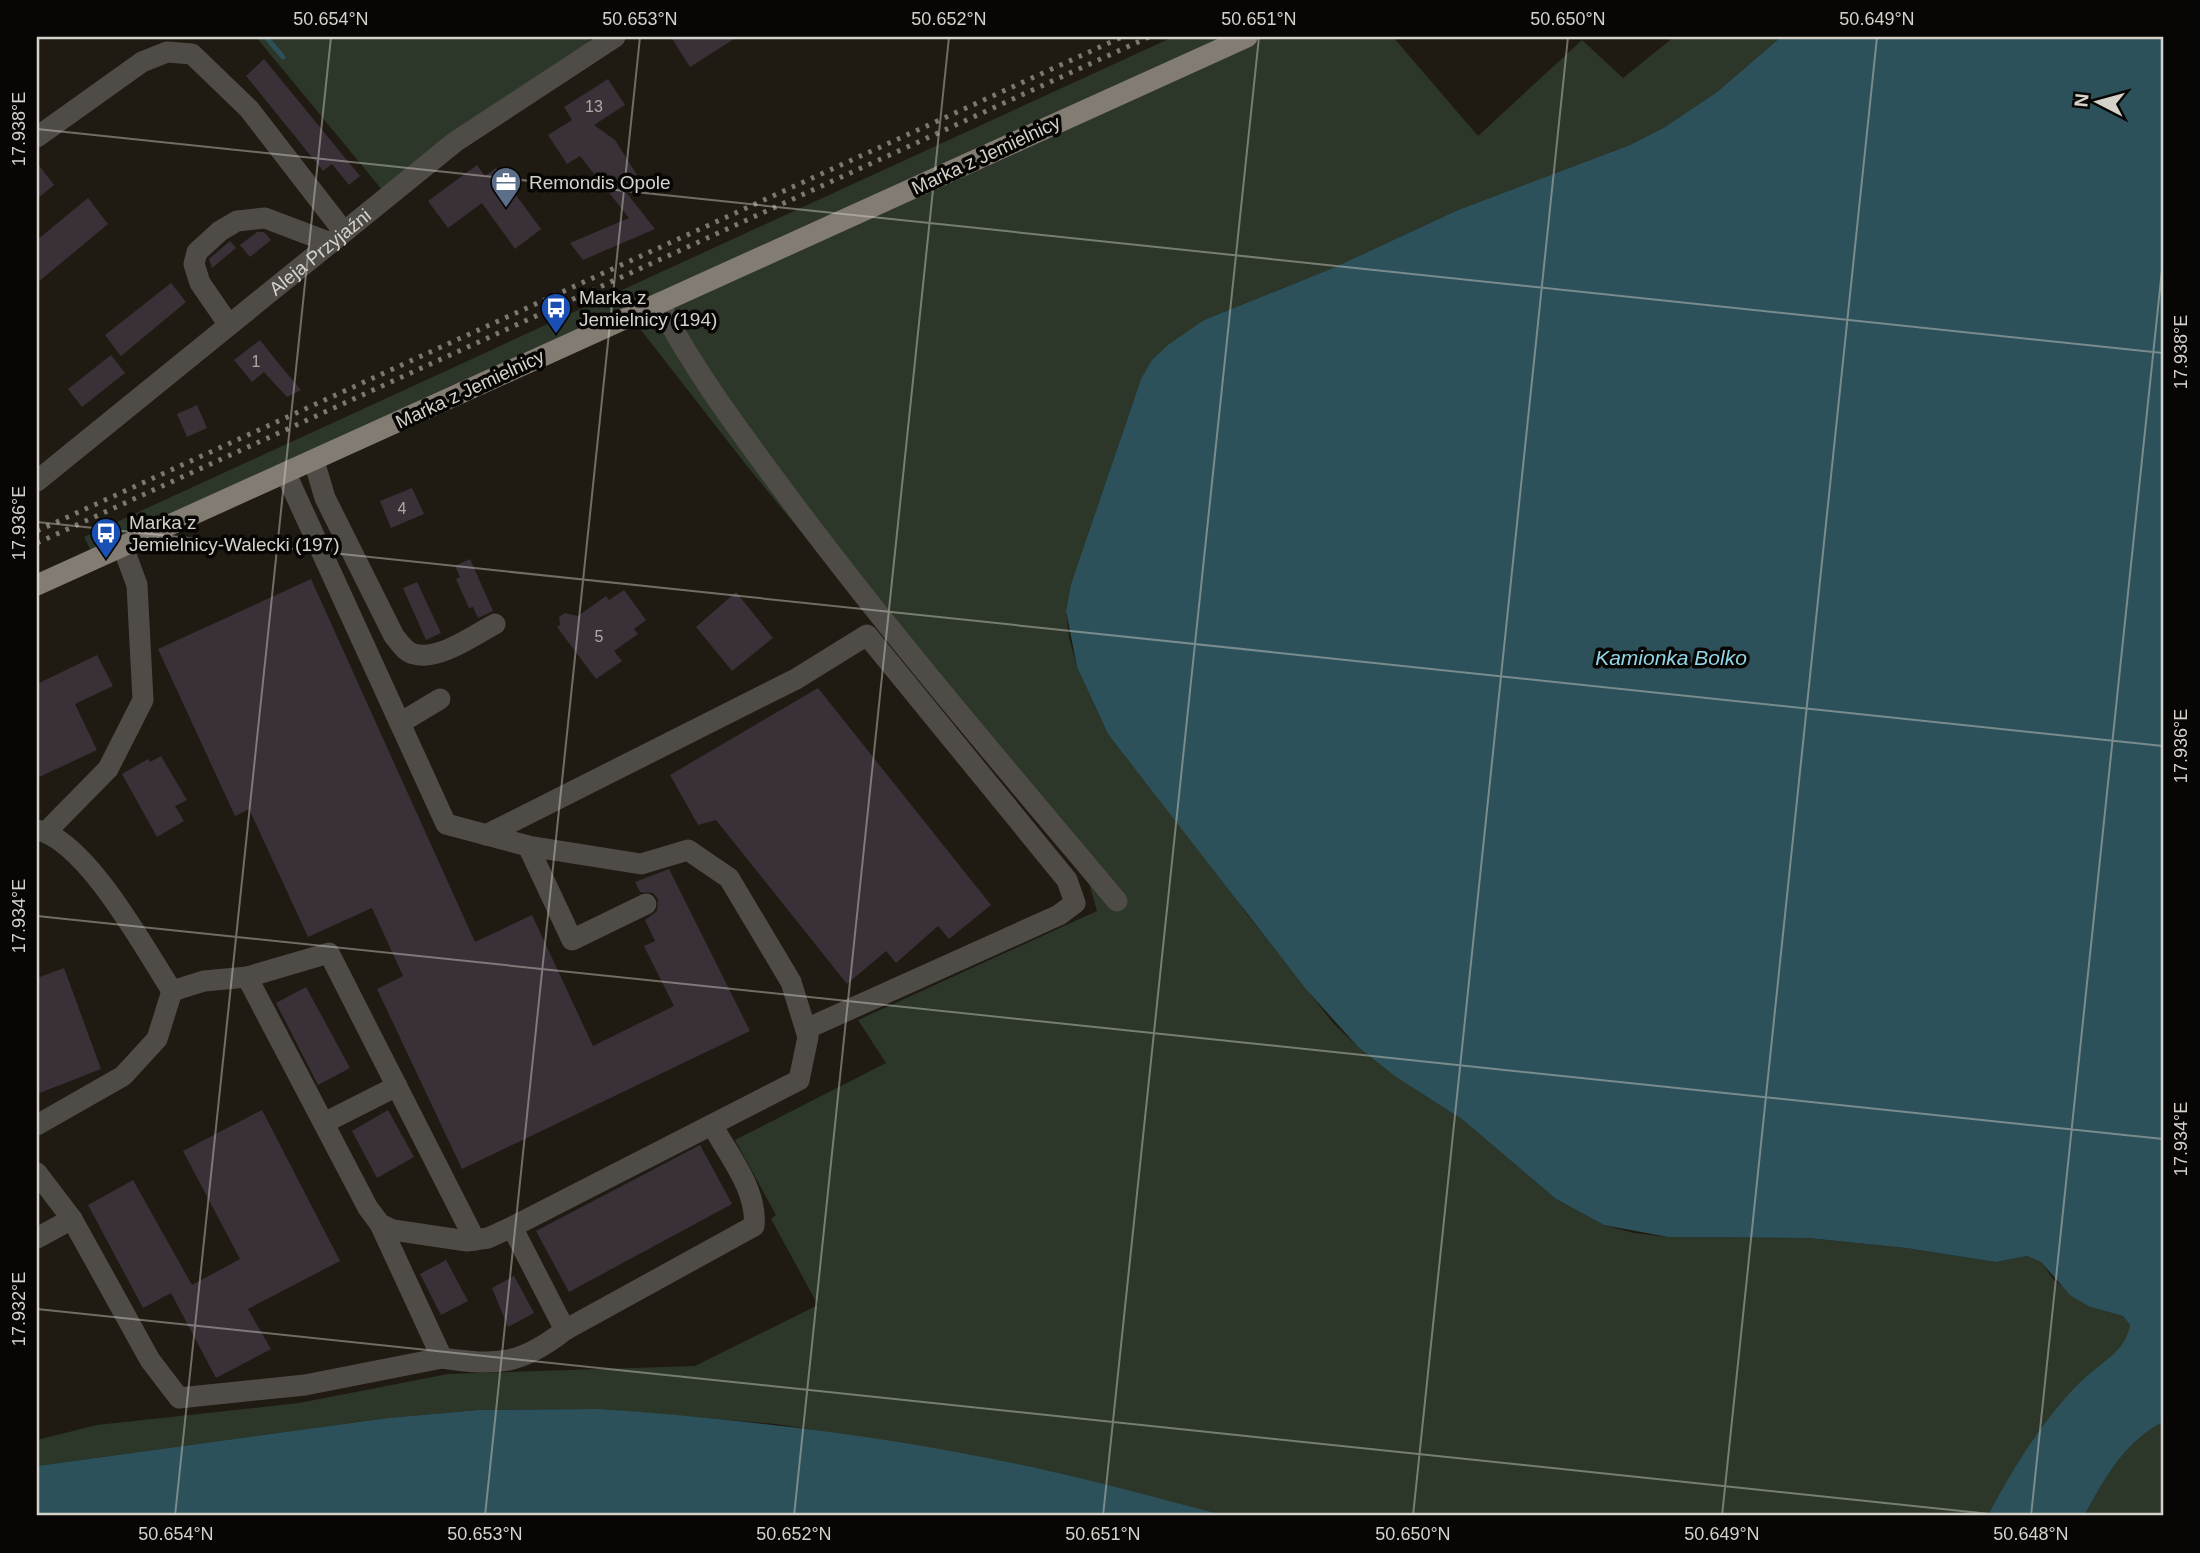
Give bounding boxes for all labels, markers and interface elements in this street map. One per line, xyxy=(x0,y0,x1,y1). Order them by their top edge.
text: 50.654°N xyxy=(293,9,369,29)
text: 50.653°N xyxy=(602,9,678,29)
text: 50.652°N xyxy=(911,9,987,29)
text: 50.651°N xyxy=(1221,9,1297,29)
text: 50.650°N xyxy=(1530,9,1606,29)
text: 50.649°N xyxy=(1839,9,1915,29)
north arrow xyxy=(2064,66,2134,136)
text: 17.938°E xyxy=(9,92,29,166)
text: N xyxy=(2070,92,2093,108)
house number: 13 xyxy=(585,98,603,115)
street label: Marka z Jemielnicy xyxy=(908,111,1064,199)
office icon: Remondis Opole xyxy=(489,165,523,209)
place label: Remondis Opole xyxy=(529,172,671,193)
street label: Aleja Przyjaźni xyxy=(265,204,375,299)
place label: Marka z Jemielnicy (194) xyxy=(579,287,717,330)
bus stop icon: Marka z Jemielnicy (194) xyxy=(539,291,573,335)
text: 17.938°E xyxy=(2171,315,2191,389)
street label: Marka z Jemielnicy xyxy=(392,345,548,433)
house number: 1 xyxy=(252,353,261,370)
text: 17.936°E xyxy=(9,486,29,560)
house number: 4 xyxy=(398,500,407,517)
place label: Marka z Jemielnicy-Walecki (197) xyxy=(129,512,339,555)
bus stop icon: Marka z Jemielnicy-Walecki (197) xyxy=(89,516,123,560)
house number: 5 xyxy=(595,628,604,645)
water label: Kamionka Bolko xyxy=(1595,646,1747,669)
text: 17.936°E xyxy=(2171,709,2191,783)
text: 17.934°E xyxy=(9,879,29,953)
text: 17.934°E xyxy=(2171,1102,2191,1176)
text: 17.932°E xyxy=(9,1272,29,1346)
text: 50.654°N xyxy=(138,1524,214,1544)
text: 50.653°N xyxy=(447,1524,523,1544)
text: 50.652°N xyxy=(756,1524,832,1544)
text: 50.651°N xyxy=(1065,1524,1141,1544)
text: 50.650°N xyxy=(1375,1524,1451,1544)
text: 50.649°N xyxy=(1684,1524,1760,1544)
text: 50.648°N xyxy=(1993,1524,2069,1544)

